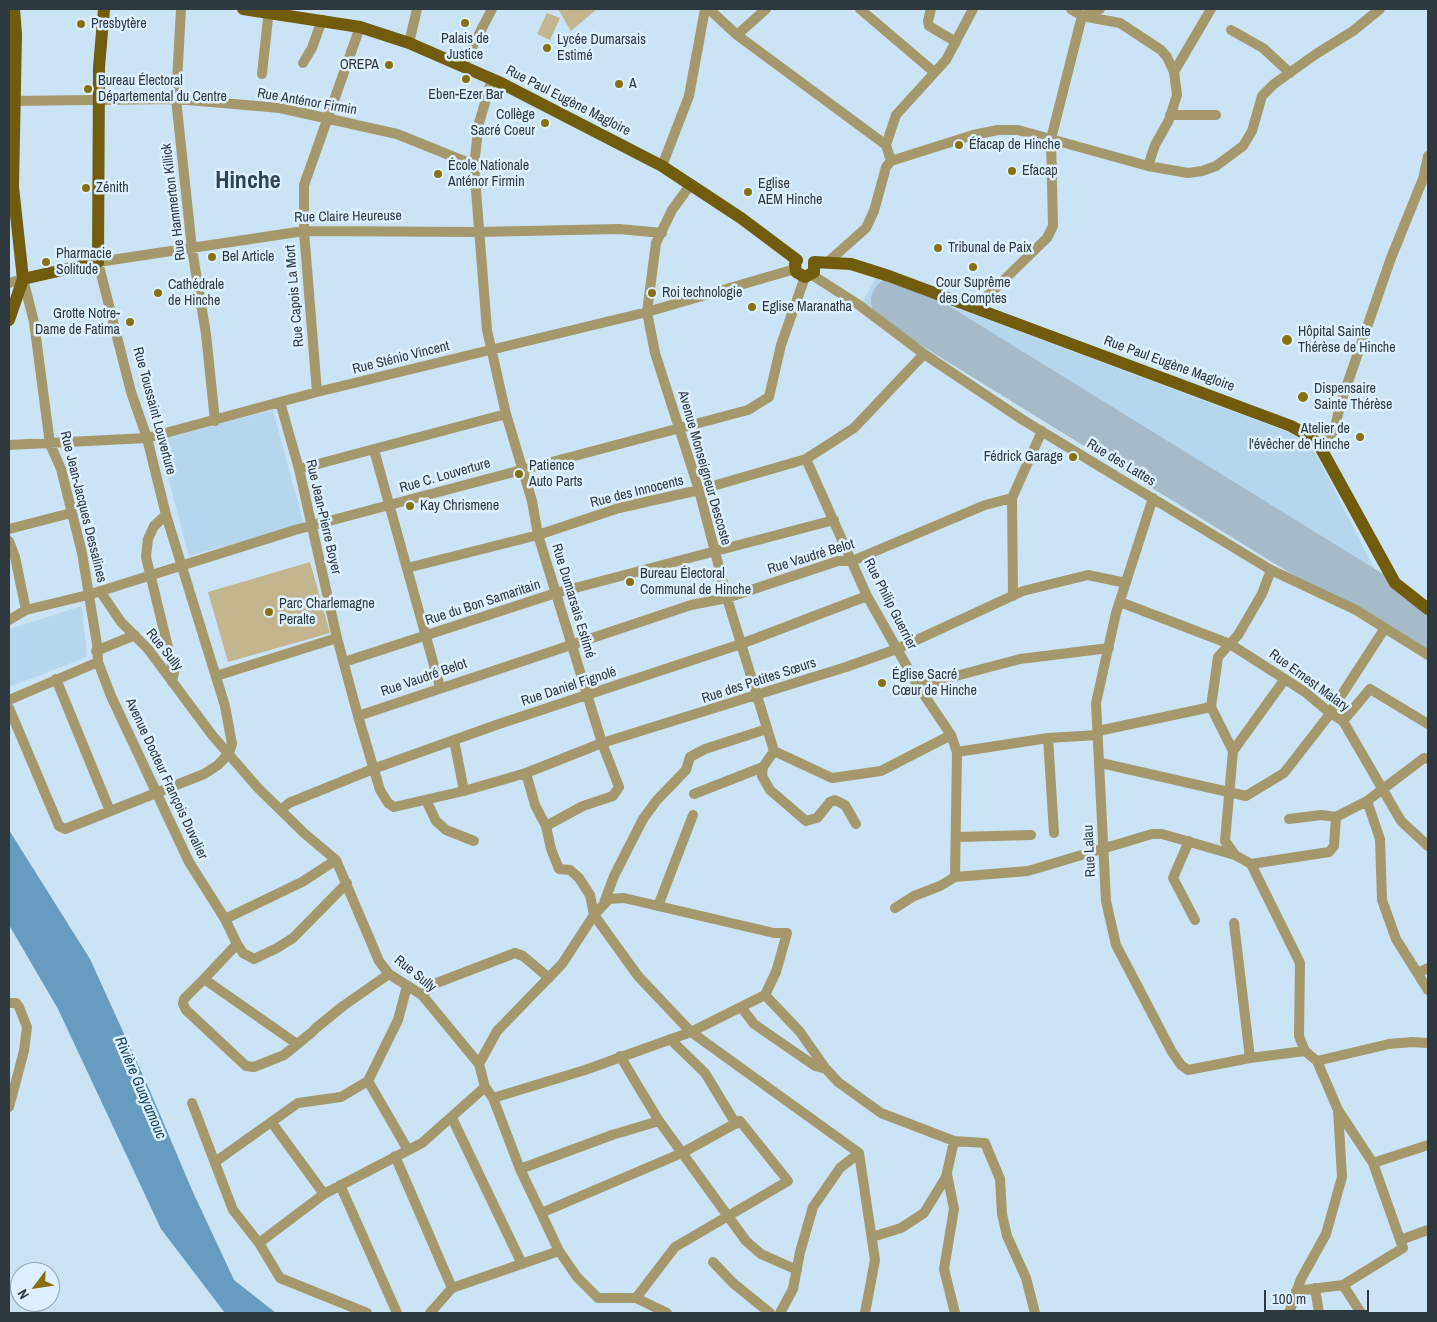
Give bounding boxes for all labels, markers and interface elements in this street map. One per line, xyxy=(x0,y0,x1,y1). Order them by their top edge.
place label: Presbytère xyxy=(91,16,147,32)
marker: Palais de Justice xyxy=(459,17,471,29)
marker: Presbytère xyxy=(75,18,87,30)
place label: Palais de Justice xyxy=(441,31,489,64)
place label: Lycée Dumarsais Estimé xyxy=(557,32,646,64)
marker: Lycée Dumarsais Estimé xyxy=(541,42,553,54)
place label: OREPA xyxy=(340,57,379,73)
marker: OREPA xyxy=(383,59,395,71)
street label: Rue Paul Eugène Magloire xyxy=(503,62,633,140)
place label: Bureau Électoral Départemental du Centre xyxy=(98,73,227,105)
marker: Eben-Ezer Bar xyxy=(460,73,472,85)
place label: A xyxy=(629,76,637,92)
marker: A xyxy=(613,78,625,90)
marker: Bureau Électoral Départemental du Centre xyxy=(82,83,94,95)
street label: Rue Anténor Firmin xyxy=(256,85,358,119)
place label: Eben-Ezer Bar xyxy=(428,87,504,103)
place label: Collège Sacré Coeur xyxy=(471,107,535,140)
marker: Collège Sacré Coeur xyxy=(539,117,551,129)
place label: Éfacap de Hinche xyxy=(969,137,1060,153)
marker: Éfacap de Hinche xyxy=(953,139,965,151)
street label: Rue Hammerton Killick xyxy=(158,142,190,262)
place label: École Nationale Anténor Firmin xyxy=(448,158,529,190)
place label: Efacap xyxy=(1022,163,1058,179)
marker: Efacap xyxy=(1006,165,1018,177)
district label: Hinche xyxy=(215,168,281,196)
marker: École Nationale Anténor Firmin xyxy=(432,168,444,180)
place label: Eglise AEM Hinche xyxy=(758,176,822,208)
place label: Zénith xyxy=(96,180,129,196)
marker: Zénith xyxy=(80,182,92,194)
marker: Eglise AEM Hinche xyxy=(742,186,754,198)
street label: Rue Claire Heureuse xyxy=(294,208,402,226)
place label: Tribunal de Paix xyxy=(948,240,1032,256)
marker: Tribunal de Paix xyxy=(932,242,944,254)
street label: Rue Capois La Mort xyxy=(282,244,308,348)
place label: Pharmacie Solitude xyxy=(56,246,112,278)
place label: Bel Article xyxy=(222,249,274,265)
marker: Bel Article xyxy=(206,251,218,263)
marker: Pharmacie Solitude xyxy=(40,256,52,268)
marker: Cour Suprême des Comptes xyxy=(967,261,979,273)
place label: Cour Suprême des Comptes xyxy=(936,275,1010,308)
place label: Cathédrale de Hinche xyxy=(168,277,224,310)
place label: Roi technologie xyxy=(662,285,742,301)
marker: Cathédrale de Hinche xyxy=(152,287,164,299)
marker: Roi technologie xyxy=(646,287,658,299)
place label: Eglise Maranatha xyxy=(762,299,852,315)
marker: Eglise Maranatha xyxy=(746,301,758,313)
place label: Grotte Notre- Dame de Fatima xyxy=(35,306,120,338)
marker: Grotte Notre- Dame de Fatima xyxy=(124,316,136,328)
place label: Hôpital Sainte Thérèse de Hinche xyxy=(1298,324,1396,357)
street label: Rue Paul Eugène Magloire xyxy=(1101,333,1237,395)
marker: Hôpital Sainte Thérèse de Hinche xyxy=(1280,333,1294,347)
street label: Rue Sténio Vincent xyxy=(351,338,451,378)
street label: Rue Toussaint Louverture xyxy=(129,345,179,477)
place label: Dispensaire Sainte Thérèse xyxy=(1314,381,1392,414)
street label: Avenue Monseigneur Descoste xyxy=(674,389,734,547)
marker: Dispensaire Sainte Thérèse xyxy=(1296,390,1310,404)
place label: Atelier de l'évêcher de Hinche xyxy=(1249,421,1350,454)
street label: Rue Jean-Jacques Dessalines xyxy=(56,429,110,585)
marker: Atelier de l'évêcher de Hinche xyxy=(1354,431,1366,443)
street label: Rue des Lattes xyxy=(1084,436,1158,490)
place label: Fédrick Garage xyxy=(984,449,1063,465)
marker: Fédrick Garage xyxy=(1067,451,1079,463)
street label: Rue C. Louverture xyxy=(398,455,492,497)
street label: Rue Jean-Pierre Boyer xyxy=(302,458,344,576)
place label: Patience Auto Parts xyxy=(529,458,583,491)
marker: Patience Auto Parts xyxy=(513,468,525,480)
street label: Rue des Innocents xyxy=(589,472,685,512)
place label: Kay Chrismene xyxy=(420,498,499,514)
marker: Kay Chrismene xyxy=(404,500,416,512)
street label: Rue Vaudré Belot xyxy=(766,536,856,578)
street label: Rue Dumarsais Estimé xyxy=(548,542,598,660)
street label: Rue Philip Guerrier xyxy=(860,556,920,652)
place label: Bureau Électoral Communal de Hinche xyxy=(640,566,751,598)
street label: Rue du Bon Samaritain xyxy=(423,576,543,630)
marker: Bureau Électoral Communal de Hinche xyxy=(624,576,636,588)
place label: Parc Charlemagne Peralte xyxy=(279,596,375,628)
marker: Parc Charlemagne Peralte xyxy=(263,606,275,618)
street label: Rue Sully xyxy=(142,626,186,674)
street label: Rue Ernest Malary xyxy=(1266,646,1352,716)
street label: Rue Vaudré Belot xyxy=(379,655,469,701)
street label: Rue des Petites Sœurs xyxy=(700,655,818,707)
street label: Rue Daniel Fignolé xyxy=(519,664,619,710)
place label: Église Sacré Cœur de Hinche xyxy=(892,667,977,700)
marker: Église Sacré Cœur de Hinche xyxy=(876,677,888,689)
street label: Avenue Docteur François Duvalier xyxy=(121,696,211,862)
street label: Rue Lalau xyxy=(1080,824,1100,878)
street label: Rue Sully xyxy=(391,952,439,996)
water label: Rivière Guayamouc xyxy=(110,1034,170,1142)
north arrow xyxy=(10,1262,60,1312)
scale bar xyxy=(1267,1280,1372,1312)
text: N xyxy=(13,1286,33,1302)
text: 100 m xyxy=(1272,1288,1306,1309)

